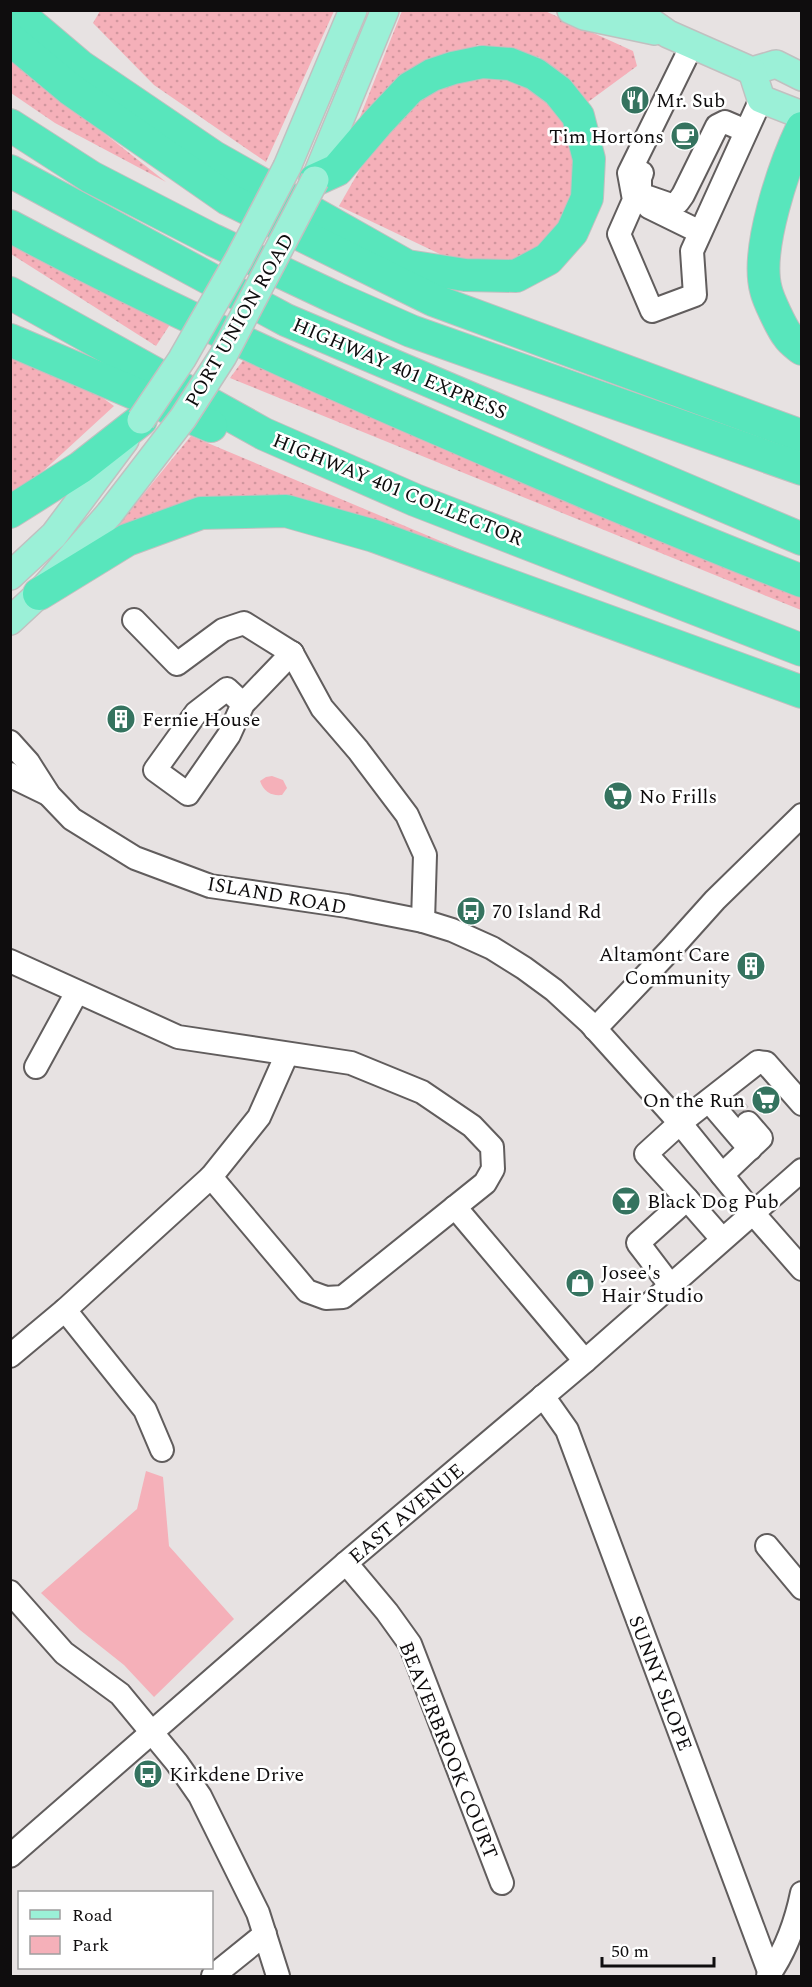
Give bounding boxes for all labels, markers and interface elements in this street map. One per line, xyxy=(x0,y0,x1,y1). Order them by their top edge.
restaurant icon: Mr. Sub xyxy=(619,84,651,116)
place label: Mr. Sub xyxy=(656,86,725,116)
cafe icon: Tim Hortons xyxy=(669,120,701,152)
place label: Tim Hortons xyxy=(549,122,664,152)
street label: PORT UNION ROAD xyxy=(178,228,302,413)
street label: HIGHWAY 401 EXPRESS xyxy=(288,310,511,428)
street label: HIGHWAY 401 COLLECTOR xyxy=(268,426,528,554)
building icon: Fernie House xyxy=(105,703,137,735)
place label: Fernie House xyxy=(142,705,260,735)
supermarket icon: No Frills xyxy=(602,780,634,812)
place label: No Frills xyxy=(639,782,717,812)
street label: ISLAND ROAD xyxy=(205,869,349,923)
bus stop icon: 70 Island Rd xyxy=(455,895,487,927)
place label: 70 Island Rd xyxy=(492,897,601,927)
place label: Altamont Care Community xyxy=(599,940,731,993)
building icon: Altamont Care Community xyxy=(735,950,767,982)
supermarket icon: On the Run xyxy=(750,1084,782,1116)
place label: On the Run xyxy=(643,1086,745,1116)
bar icon: Black Dog Pub xyxy=(610,1185,642,1217)
place label: Black Dog Pub xyxy=(647,1187,779,1217)
place label: Josee's Hair Studio xyxy=(601,1258,704,1311)
shop icon: Josee's Hair Studio xyxy=(564,1267,596,1299)
street label: EAST AVENUE xyxy=(342,1456,471,1571)
street label: SUNNY SLOPE xyxy=(620,1611,700,1756)
street label: BEAVERBROOK COURT xyxy=(391,1637,505,1864)
bus stop icon: Kirkdene Drive xyxy=(132,1758,164,1790)
place label: Kirkdene Drive xyxy=(169,1760,304,1790)
legend xyxy=(18,1891,213,1969)
text: Road xyxy=(72,1902,113,1929)
scale bar xyxy=(602,1930,714,1968)
text: Park xyxy=(72,1932,109,1959)
text: 50 m xyxy=(611,1938,649,1965)

